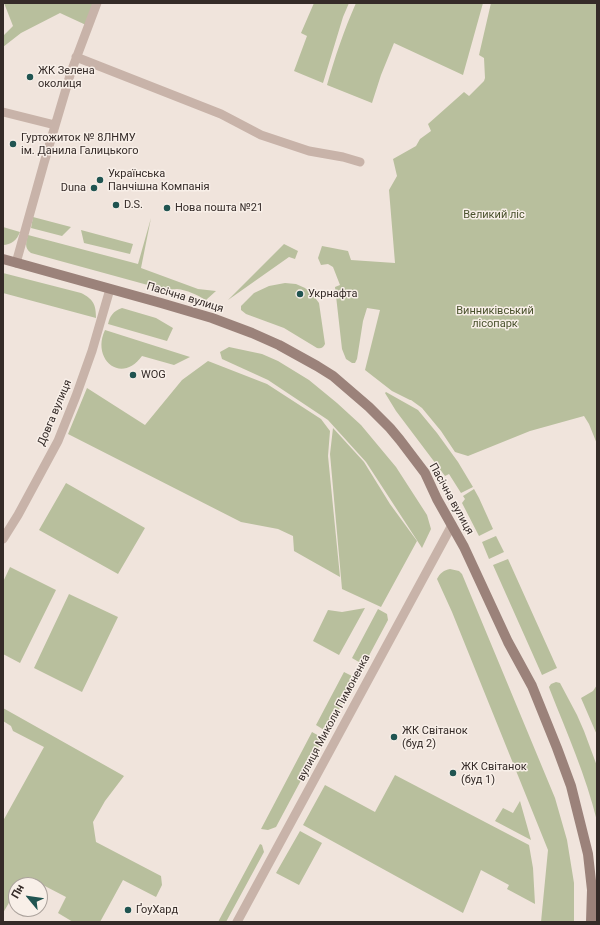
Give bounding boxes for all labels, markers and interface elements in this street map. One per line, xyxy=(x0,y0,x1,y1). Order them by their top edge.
place label: ЖК Зелена околиця xyxy=(38,64,95,90)
marker: ЖК Зелена околиця xyxy=(25,72,35,82)
place label: Гуртожиток № 8ЛНМУ ім. Данила Галицького xyxy=(21,131,139,157)
marker: Гуртожиток № 8ЛНМУ ім. Данила Галицького xyxy=(8,139,18,149)
place label: Українська Панчішна Компанія xyxy=(108,167,210,193)
marker: Українська Панчішна Компанія xyxy=(95,175,105,185)
place label: Duna xyxy=(61,181,86,195)
marker: Duna xyxy=(89,183,99,193)
place label: D.S. xyxy=(124,198,143,212)
marker: D.S. xyxy=(111,200,121,210)
place label: Нова пошта №21 xyxy=(175,201,263,215)
marker: Нова пошта №21 xyxy=(162,203,172,213)
park label: Великий ліс xyxy=(463,208,525,222)
street label: Пасічна вулиця xyxy=(145,280,225,316)
place label: Укрнафта xyxy=(308,287,358,301)
marker: Укрнафта xyxy=(295,289,305,299)
park label: Винниківський лісопарк xyxy=(456,304,534,330)
place label: WOG xyxy=(141,368,166,382)
marker: WOG xyxy=(128,370,138,380)
street label: Довга вулиця xyxy=(35,378,75,448)
street label: Пасічна вулиця xyxy=(426,461,476,537)
street label: вулиця Миколи Пимоненка xyxy=(295,652,373,784)
place label: ЖК Світанок (буд 2) xyxy=(402,724,468,750)
marker: ЖК Світанок (буд 2) xyxy=(389,732,399,742)
place label: ЖК Світанок (буд 1) xyxy=(461,760,527,786)
marker: ЖК Світанок (буд 1) xyxy=(448,768,458,778)
north arrow xyxy=(8,877,48,917)
text: Пн xyxy=(9,882,27,901)
place label: ҐоуХард xyxy=(136,903,178,917)
marker: ҐоуХард xyxy=(123,905,133,915)

